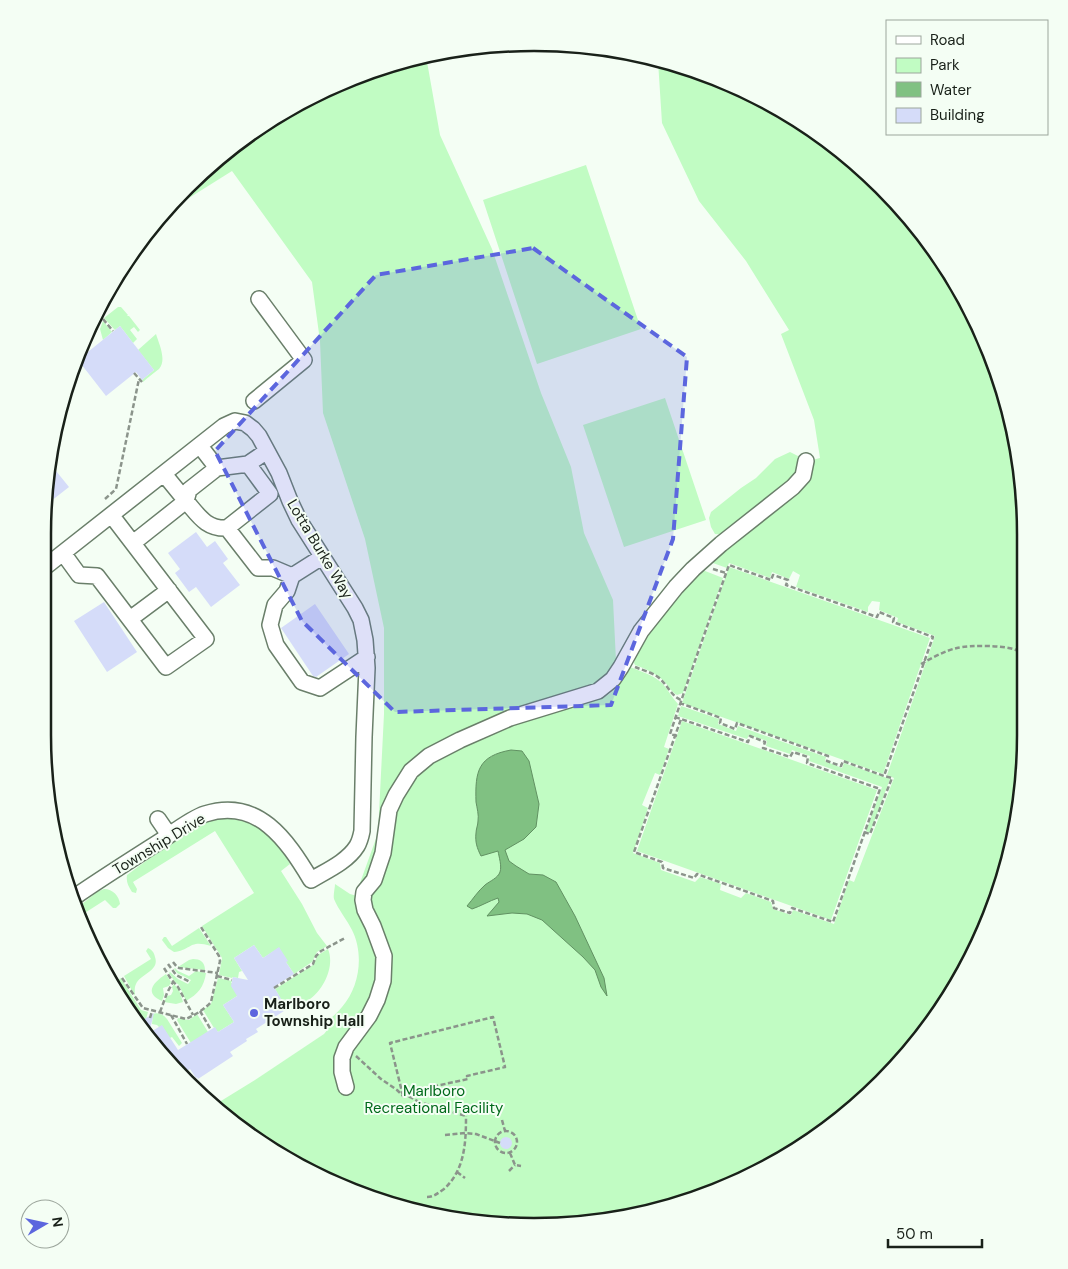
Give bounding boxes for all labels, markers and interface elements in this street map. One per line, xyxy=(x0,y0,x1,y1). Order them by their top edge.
legend xyxy=(886,20,1048,135)
text: Road xyxy=(930,30,965,50)
text: Park xyxy=(930,55,960,75)
text: Water xyxy=(930,80,972,100)
text: Building xyxy=(930,105,985,125)
street label: Lotta Burke Way xyxy=(282,495,358,603)
street label: Township Drive xyxy=(109,809,209,879)
place label: Marlboro Township Hall xyxy=(264,994,364,1031)
marker: Marlboro Township Hall xyxy=(248,1007,260,1019)
park label: Marlboro Recreational Facility xyxy=(365,1081,504,1118)
north arrow xyxy=(20,1199,70,1249)
text: N xyxy=(48,1216,68,1228)
scale bar xyxy=(888,1216,982,1248)
text: 50 m xyxy=(896,1224,933,1244)

